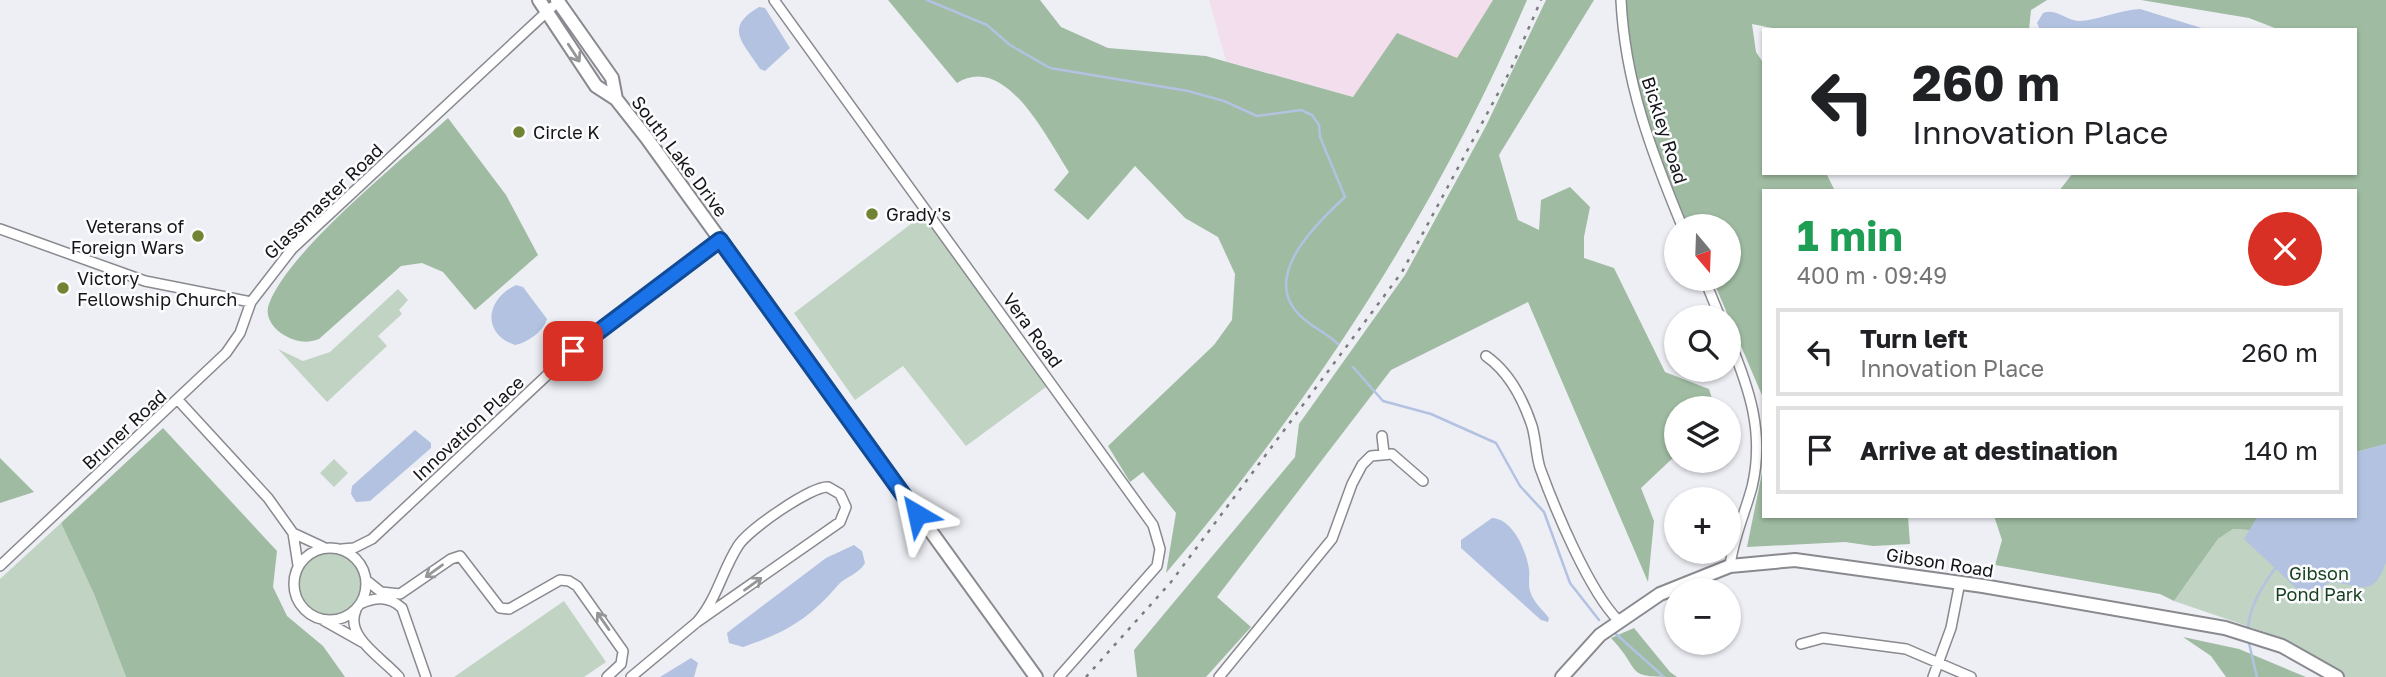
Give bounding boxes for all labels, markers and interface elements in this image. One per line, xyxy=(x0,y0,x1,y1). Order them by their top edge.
one-way arrow xyxy=(568,42,582,62)
text: 260 m xyxy=(1912,53,2060,112)
icon: left xyxy=(1797,56,1888,147)
street label: Bickley Road xyxy=(1637,74,1693,186)
street label: South Lake Drive xyxy=(627,91,733,221)
text: Innovation Place xyxy=(1912,113,2168,151)
place label: Circle K xyxy=(533,121,600,143)
marker: Circle K xyxy=(511,124,527,140)
street label: Glassmaster Road xyxy=(259,139,387,263)
place label: Grady's xyxy=(886,203,951,225)
marker: Grady's xyxy=(864,206,880,222)
text: 1 min xyxy=(1797,210,1903,260)
button: close xyxy=(2248,212,2322,286)
north arrow xyxy=(1664,214,1741,290)
map controls xyxy=(1664,214,1741,655)
place label: Veterans of Foreign Wars xyxy=(71,215,184,258)
marker: Veterans of Foreign Wars xyxy=(190,228,206,244)
text: 400 m · 09:49 xyxy=(1797,261,1947,289)
place label: Victory Fellowship Church xyxy=(77,267,237,310)
marker: Victory Fellowship Church xyxy=(55,280,71,296)
street label: Vera Road xyxy=(999,288,1067,372)
button: search xyxy=(1664,305,1741,382)
pin xyxy=(543,321,603,381)
text: Turn left xyxy=(1860,323,1968,354)
icon: arrive xyxy=(554,332,592,370)
icon: left xyxy=(1801,333,1839,371)
text: 260 m xyxy=(2242,337,2318,368)
text: Innovation Place xyxy=(1860,354,2044,382)
street label: Innovation Place xyxy=(408,371,528,485)
street label: Bruner Road xyxy=(77,384,171,474)
button: layers xyxy=(1664,396,1741,473)
icon: arrive xyxy=(1801,431,1839,469)
text: Arrive at destination xyxy=(1860,435,2118,466)
text: 140 m xyxy=(2244,435,2318,466)
position arrow xyxy=(880,477,954,551)
button: + xyxy=(1664,487,1741,564)
street label: Gibson Road xyxy=(1885,543,1995,581)
park label: Gibson Pond Park xyxy=(2275,562,2363,605)
one-way arrow xyxy=(425,564,444,578)
one-way arrow xyxy=(743,576,762,591)
button: − xyxy=(1664,578,1741,655)
one-way arrow xyxy=(596,612,610,632)

